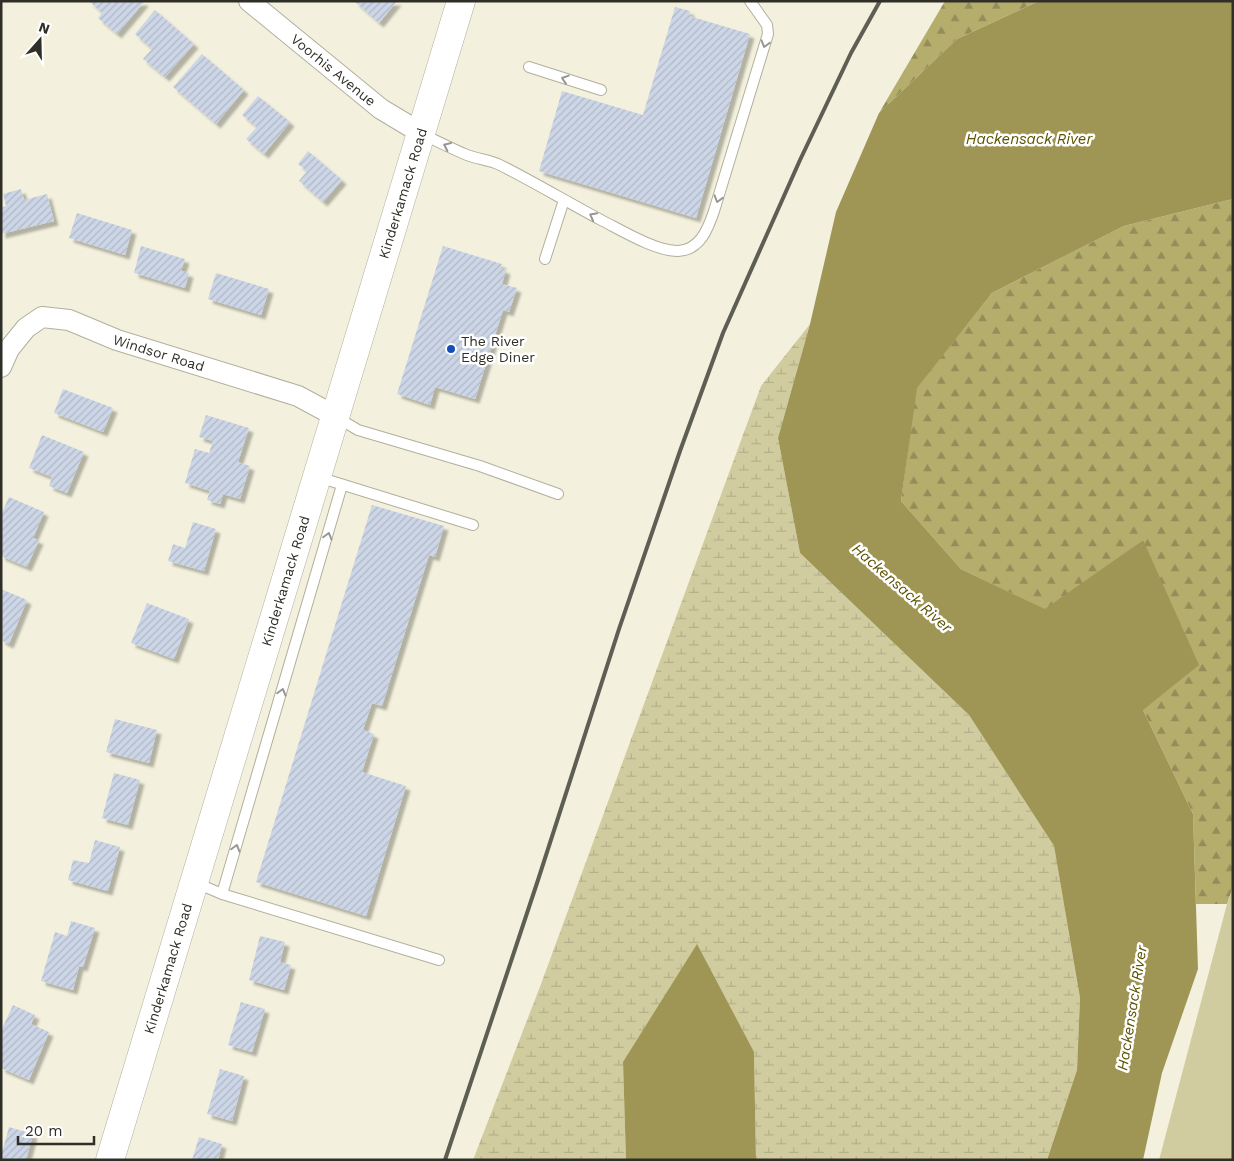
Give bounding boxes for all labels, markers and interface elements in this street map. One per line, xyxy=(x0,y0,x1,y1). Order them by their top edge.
north arrow xyxy=(15,15,65,65)
text: N xyxy=(37,18,52,37)
street label: Voorhis Avenue xyxy=(288,31,379,109)
one-way arrow xyxy=(761,39,771,48)
one-way arrow xyxy=(562,74,570,84)
street label: Kinderkamack Road xyxy=(375,126,430,261)
water label: Hackensack River xyxy=(966,130,1093,148)
one-way arrow xyxy=(443,141,452,152)
one-way arrow xyxy=(713,195,723,203)
one-way arrow xyxy=(589,212,598,222)
street label: Windsor Road xyxy=(111,331,206,375)
place label: The River Edge Diner xyxy=(461,333,535,365)
marker: The River Edge Diner xyxy=(445,343,457,355)
street label: Kinderkamack Road xyxy=(258,514,313,648)
one-way arrow xyxy=(322,532,332,540)
water label: Hackensack River xyxy=(848,540,957,637)
one-way arrow xyxy=(276,688,286,696)
one-way arrow xyxy=(230,843,241,852)
street label: Kinderkamack Road xyxy=(141,901,195,1036)
water label: Hackensack River xyxy=(1113,943,1151,1072)
scale bar xyxy=(18,1114,94,1146)
text: 20 m xyxy=(25,1122,63,1140)

